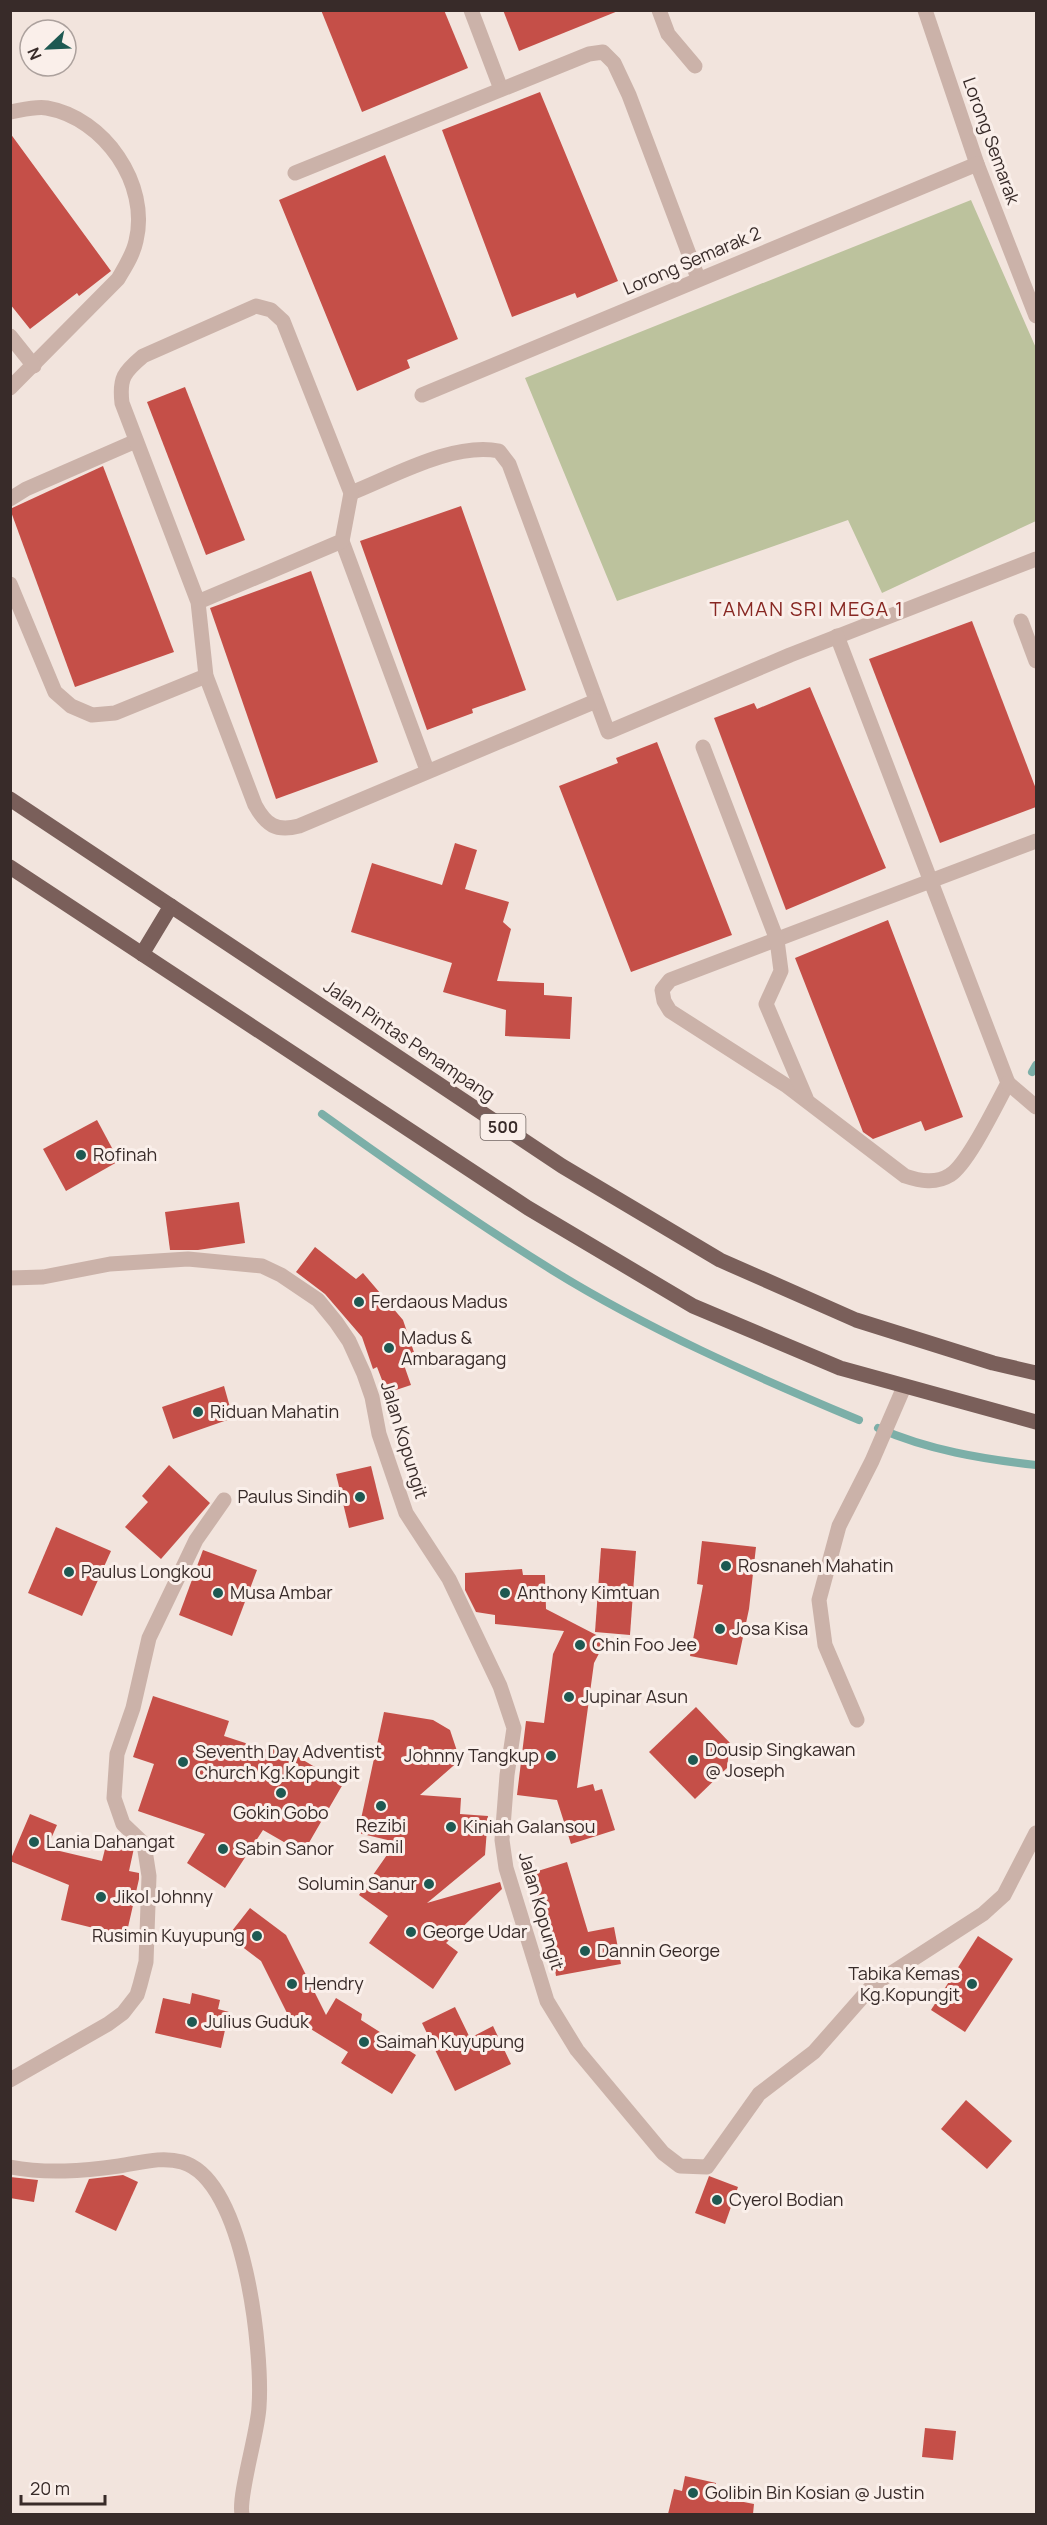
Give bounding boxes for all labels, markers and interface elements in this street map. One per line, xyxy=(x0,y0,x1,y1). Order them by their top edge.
north arrow xyxy=(18,18,78,78)
text: N xyxy=(22,44,47,63)
street label: Lorong Semarak xyxy=(958,74,1026,208)
street label: Lorong Semarak 2 xyxy=(619,220,764,300)
district label: TAMAN SRI MEGA 1 xyxy=(710,595,904,622)
street label: Jalan Pintas Penampang xyxy=(319,974,500,1107)
road number: 500 xyxy=(480,1114,526,1140)
place label: Rofinah xyxy=(93,1142,157,1166)
marker: Rofinah xyxy=(74,1148,88,1162)
place label: Ferdaous Madus xyxy=(371,1289,508,1313)
marker: Ferdaous Madus xyxy=(352,1295,366,1309)
place label: Madus & Ambaragang xyxy=(401,1325,506,1370)
marker: Madus & Ambaragang xyxy=(382,1341,396,1355)
street label: Jalan Kopungit xyxy=(376,1378,434,1501)
place label: Riduan Mahatin xyxy=(210,1399,339,1423)
marker: Riduan Mahatin xyxy=(191,1405,205,1419)
place label: Paulus Sindih xyxy=(237,1484,348,1508)
marker: Paulus Sindih xyxy=(353,1490,367,1504)
place label: Rosnaneh Mahatin xyxy=(738,1553,893,1577)
place label: Paulus Longkou xyxy=(81,1559,211,1583)
marker: Rosnaneh Mahatin xyxy=(719,1559,733,1573)
marker: Paulus Longkou xyxy=(62,1565,76,1579)
place label: Musa Ambar xyxy=(230,1580,333,1604)
place label: Anthony Kimtuan xyxy=(517,1580,660,1604)
marker: Musa Ambar xyxy=(211,1586,225,1600)
marker: Anthony Kimtuan xyxy=(498,1586,512,1600)
place label: Josa Kisa xyxy=(732,1616,808,1640)
marker: Josa Kisa xyxy=(713,1622,727,1636)
place label: Chin Foo Jee xyxy=(592,1632,697,1656)
marker: Chin Foo Jee xyxy=(573,1638,587,1652)
place label: Jupinar Asun xyxy=(581,1684,688,1708)
marker: Jupinar Asun xyxy=(562,1690,576,1704)
place label: Dousip Singkawan @ Joseph xyxy=(705,1737,856,1782)
place label: Seventh Day Adventist Church Kg.Kopungit xyxy=(195,1739,382,1784)
place label: Johnny Tangkup xyxy=(404,1743,539,1767)
marker: Johnny Tangkup xyxy=(544,1749,558,1763)
marker: Dousip Singkawan @ Joseph xyxy=(686,1753,700,1767)
marker: Seventh Day Adventist Church Kg.Kopungit xyxy=(176,1755,190,1769)
marker: Gokin Gobo xyxy=(274,1786,288,1800)
marker: Rezibi Samil xyxy=(374,1799,388,1813)
place label: Gokin Gobo xyxy=(233,1800,329,1824)
place label: Rezibi Samil xyxy=(356,1813,406,1858)
place label: Kiniah Galansou xyxy=(463,1814,595,1838)
marker: Kiniah Galansou xyxy=(444,1820,458,1834)
place label: Lania Dahangat xyxy=(46,1829,175,1853)
marker: Lania Dahangat xyxy=(27,1835,41,1849)
place label: Sabin Sanor xyxy=(235,1836,335,1860)
marker: Sabin Sanor xyxy=(216,1842,230,1856)
street label: Jalan Kopungit xyxy=(514,1849,570,1972)
place label: Solumin Sanur xyxy=(298,1871,418,1895)
marker: Solumin Sanur xyxy=(422,1877,436,1891)
place label: Jikol Johnny xyxy=(113,1884,213,1908)
marker: Jikol Johnny xyxy=(94,1890,108,1904)
place label: George Udar xyxy=(423,1919,528,1943)
place label: Rusimin Kuyupung xyxy=(92,1923,245,1947)
marker: George Udar xyxy=(404,1925,418,1939)
marker: Rusimin Kuyupung xyxy=(250,1929,264,1943)
place label: Dannin George xyxy=(597,1938,720,1962)
marker: Dannin George xyxy=(578,1944,592,1958)
place label: Tabika Kemas Kg.Kopungit xyxy=(848,1961,960,2006)
place label: Hendry xyxy=(304,1971,364,1995)
marker: Hendry xyxy=(285,1977,299,1991)
marker: Tabika Kemas Kg.Kopungit xyxy=(965,1977,979,1991)
place label: Julius Guduk xyxy=(204,2009,310,2033)
marker: Julius Guduk xyxy=(185,2015,199,2029)
place label: Saimah Kuyupung xyxy=(376,2029,524,2053)
marker: Saimah Kuyupung xyxy=(357,2035,371,2049)
place label: Cyerol Bodian xyxy=(729,2187,844,2211)
marker: Cyerol Bodian xyxy=(710,2193,724,2207)
scale bar xyxy=(21,2468,105,2506)
text: 20 m xyxy=(30,2476,70,2500)
place label: Golibin Bin Kosian @ Justin xyxy=(705,2480,924,2504)
marker: Golibin Bin Kosian @ Justin xyxy=(686,2486,700,2500)

